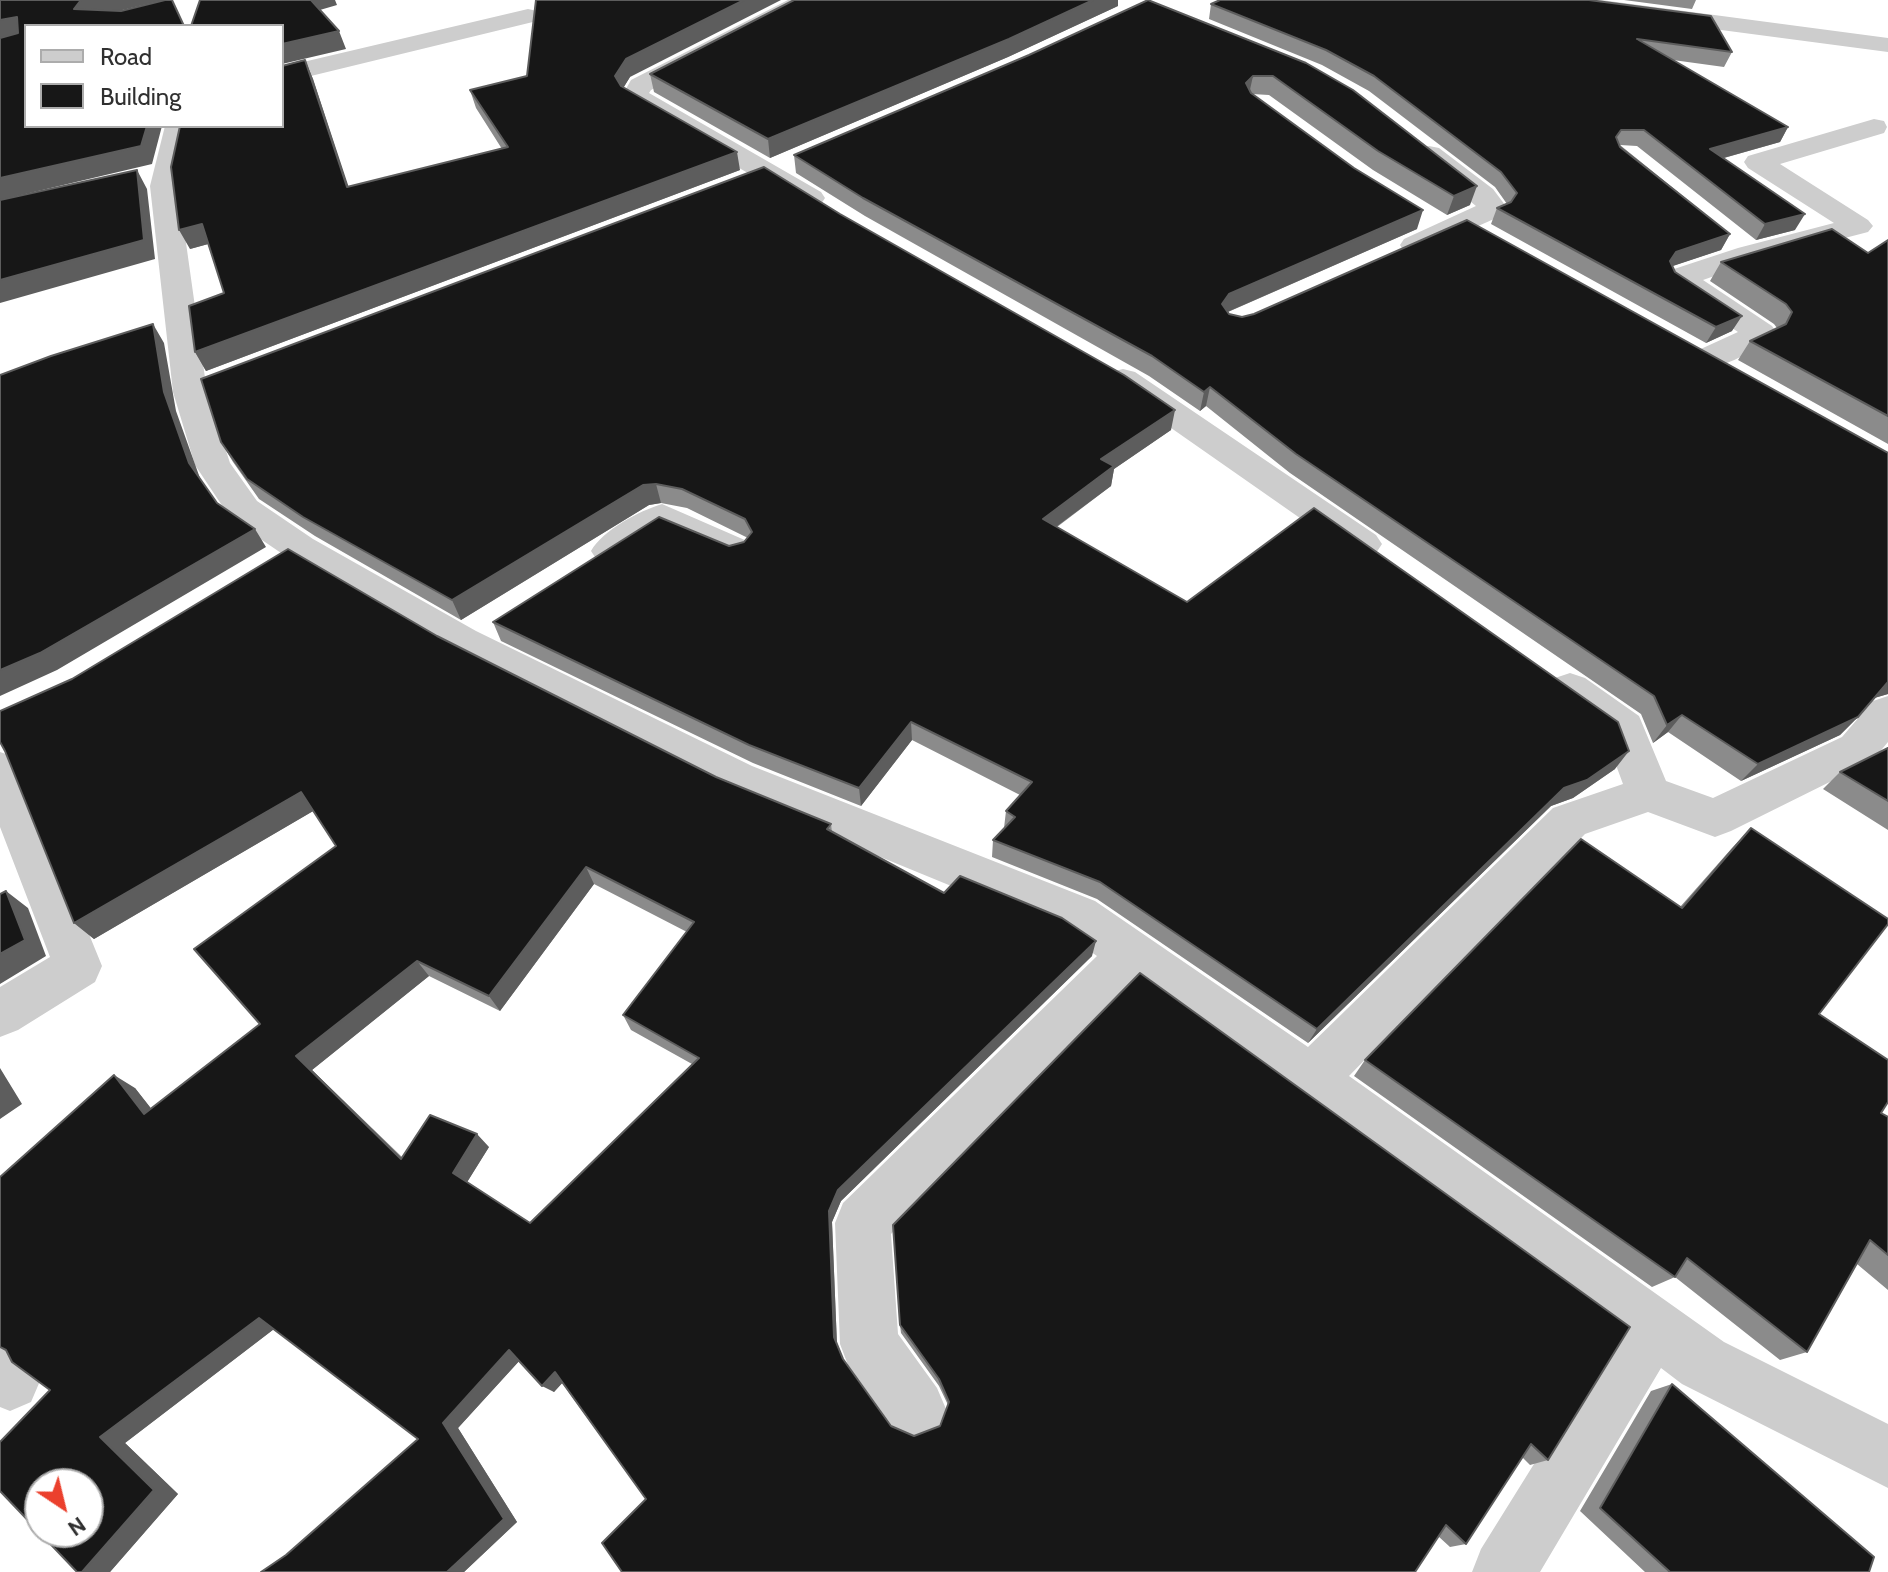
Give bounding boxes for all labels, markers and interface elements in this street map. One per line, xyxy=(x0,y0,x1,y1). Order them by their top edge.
legend xyxy=(24,24,284,128)
text: Road xyxy=(100,42,152,71)
text: Building xyxy=(100,82,181,111)
north arrow xyxy=(24,1468,104,1548)
text: N xyxy=(63,1511,91,1542)

